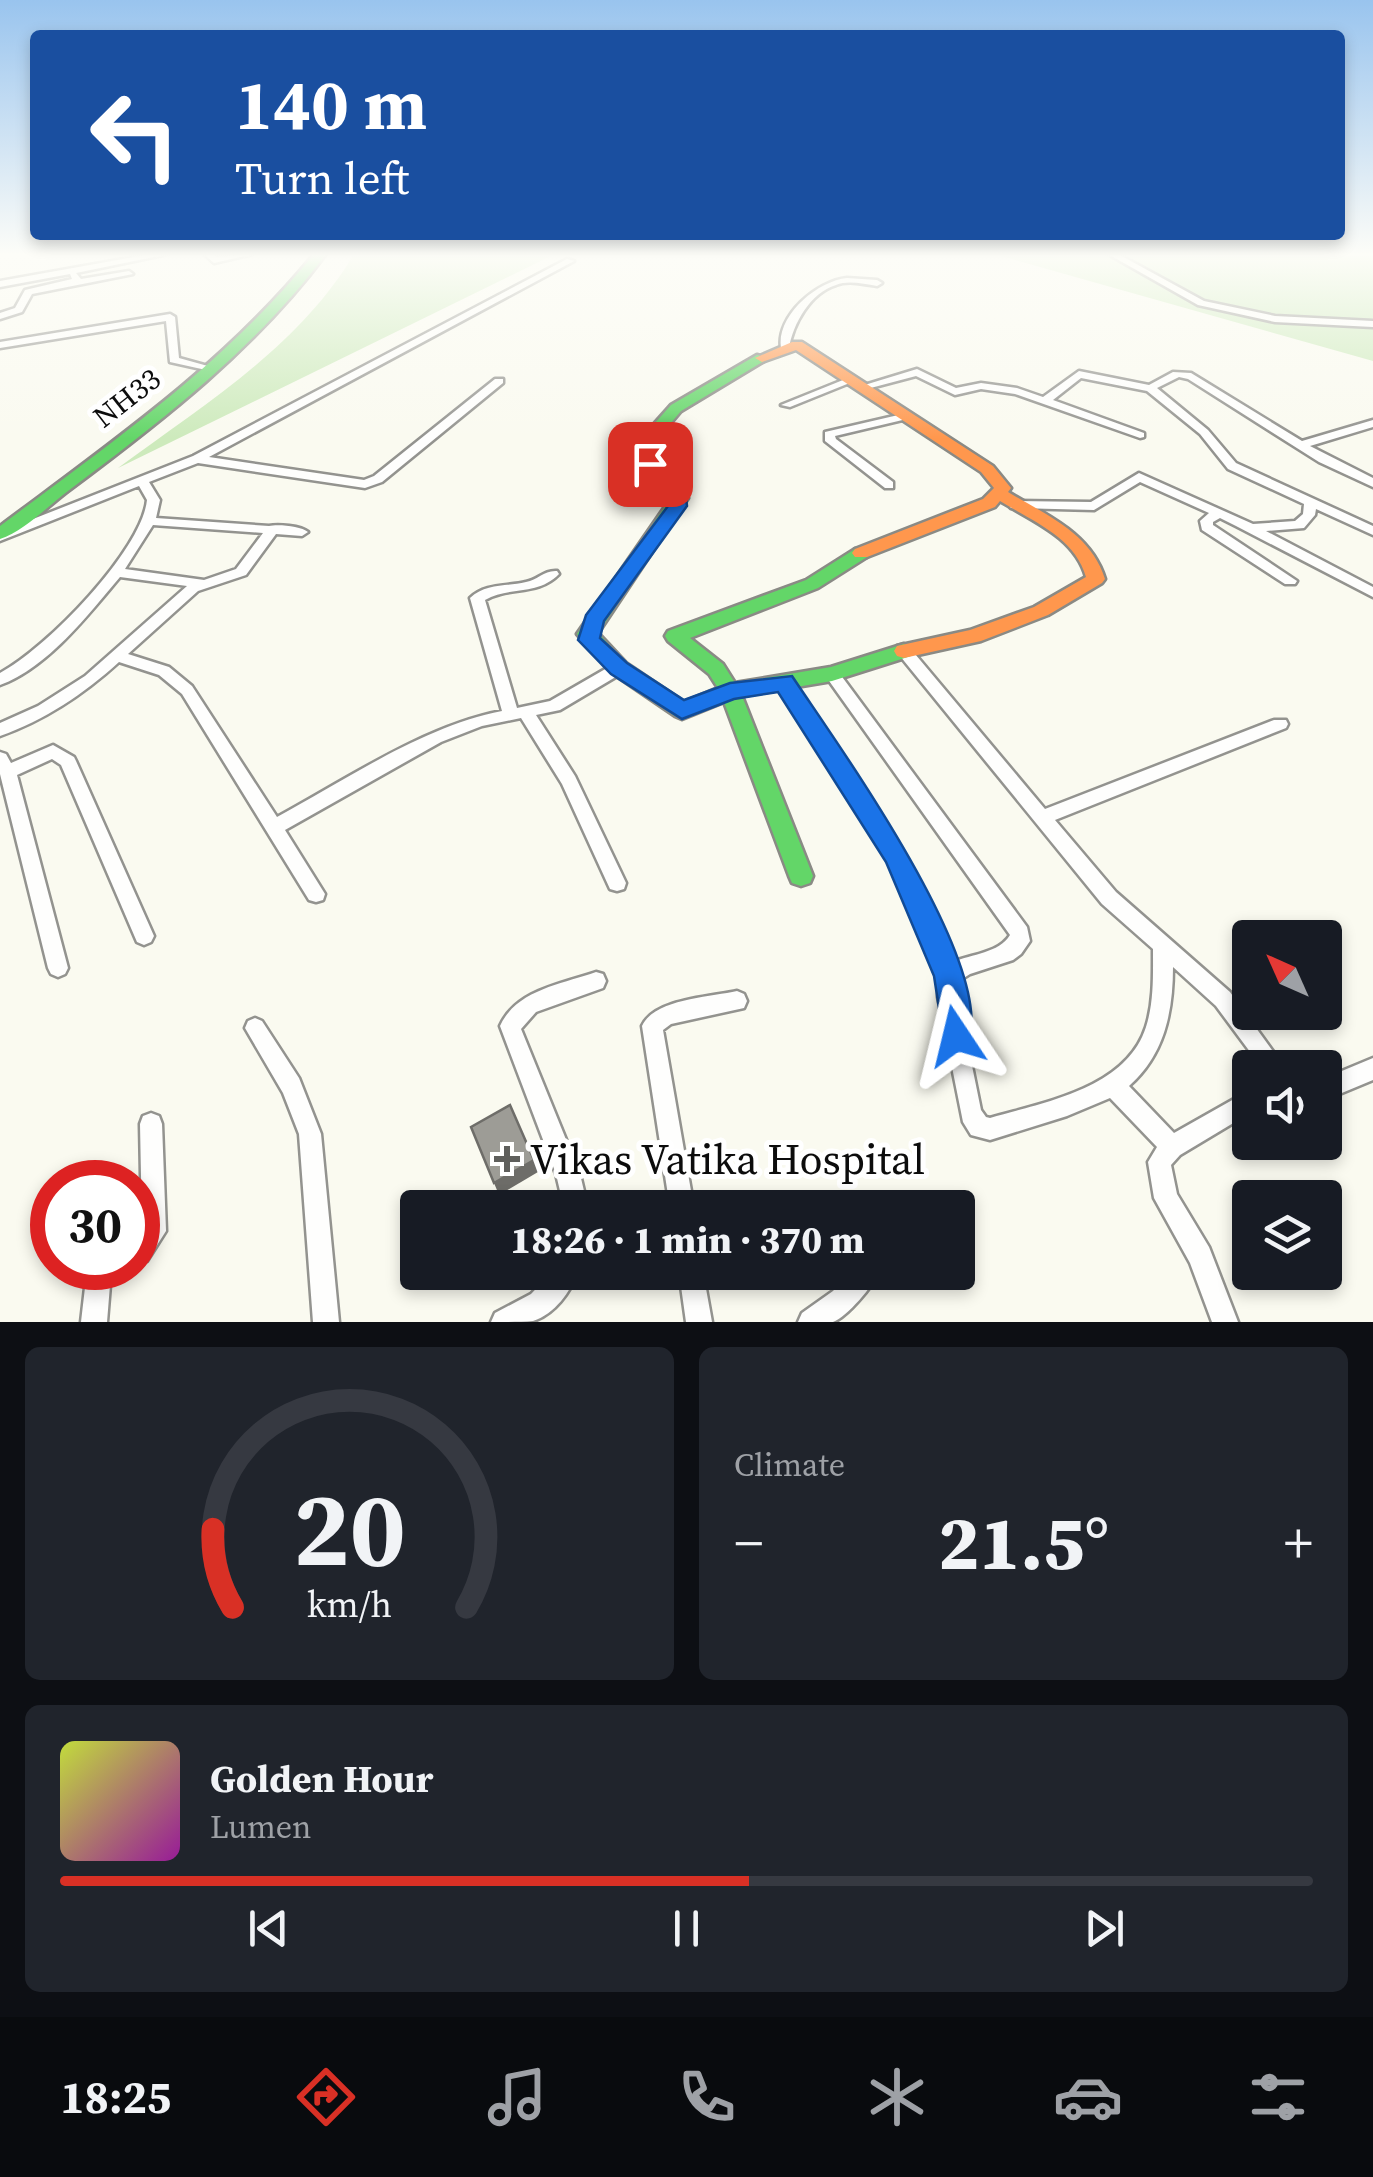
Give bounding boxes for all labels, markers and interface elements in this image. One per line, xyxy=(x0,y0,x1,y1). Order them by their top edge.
text: 140 m xyxy=(235,56,427,152)
icon: left xyxy=(70,70,200,200)
text: Turn left xyxy=(235,147,409,209)
street label: NH33 xyxy=(84,358,169,437)
pin xyxy=(608,422,693,507)
icon: arrive xyxy=(623,437,678,492)
north arrow xyxy=(1232,920,1342,1030)
map controls xyxy=(1232,920,1342,1290)
position arrow xyxy=(904,984,1008,1088)
button: sound xyxy=(1232,1050,1342,1160)
place label: Vikas Vatika Hospital xyxy=(530,1130,925,1188)
marker: Vikas Vatika Hospital xyxy=(494,1146,520,1172)
speed limit sign: 30 xyxy=(30,1160,160,1290)
button: layers xyxy=(1232,1180,1342,1290)
text: 18:26 · 1 min · 370 m xyxy=(510,1214,865,1266)
text: Climate xyxy=(734,1443,845,1487)
text: 20 xyxy=(293,1457,406,1600)
text: 21.5° xyxy=(938,1491,1109,1594)
text: − xyxy=(734,1505,763,1580)
text: + xyxy=(1284,1505,1313,1580)
text: km/h xyxy=(307,1580,392,1629)
text: Golden Hour xyxy=(210,1753,433,1805)
text: Lumen xyxy=(210,1805,312,1849)
icon: previous xyxy=(241,1901,296,1956)
icon: pause xyxy=(659,1901,714,1956)
icon: next xyxy=(1077,1901,1132,1956)
icon: directions xyxy=(291,2062,361,2132)
icon: music xyxy=(482,2062,552,2132)
icon: phone xyxy=(672,2062,742,2132)
icon: climate xyxy=(862,2062,932,2132)
icon: car xyxy=(1053,2062,1123,2132)
icon: filters xyxy=(1243,2062,1313,2132)
text: 18:25 xyxy=(60,2066,171,2128)

